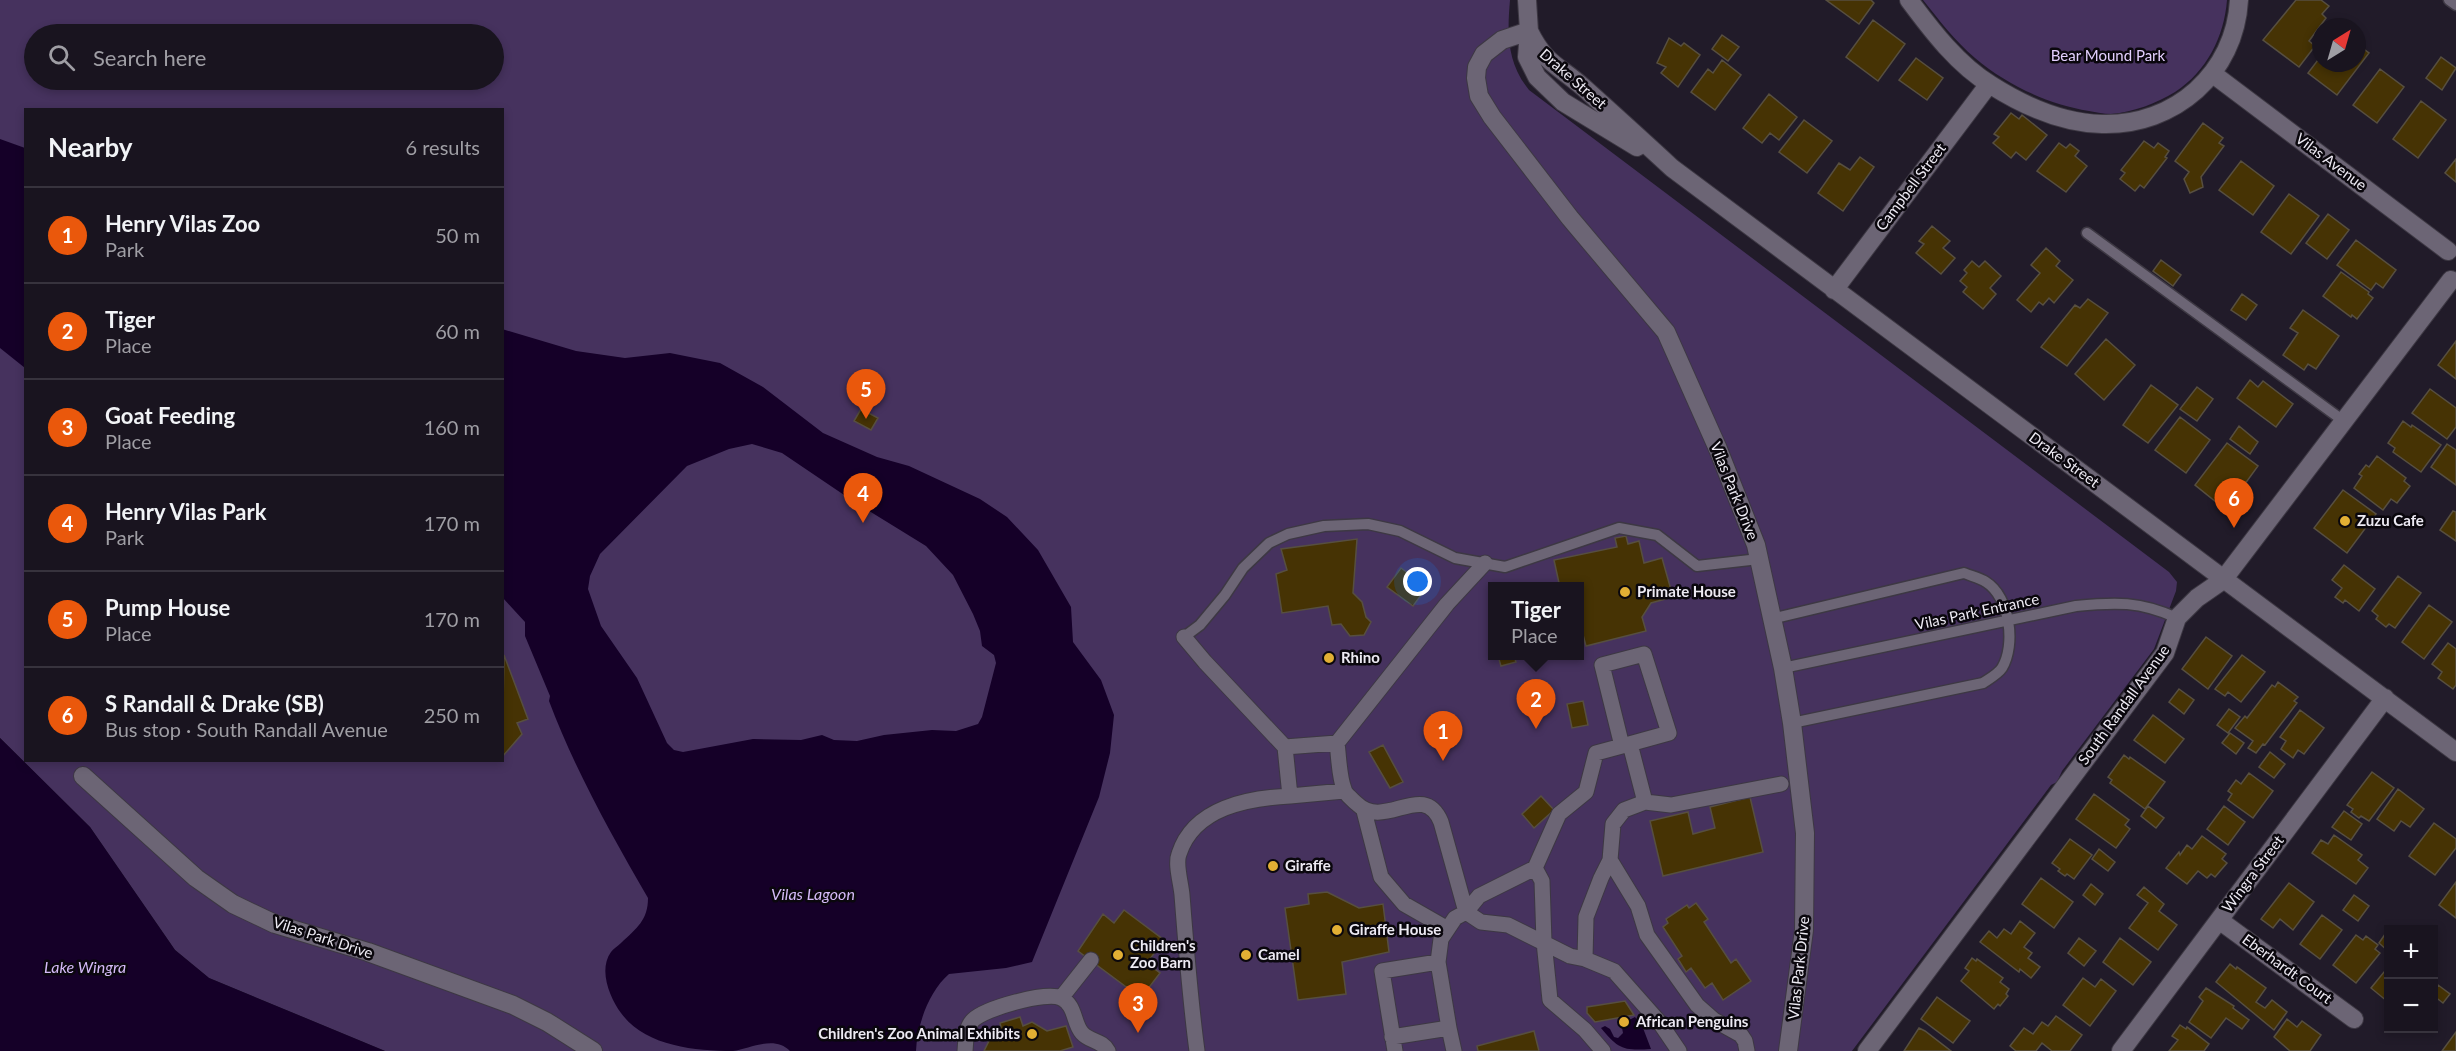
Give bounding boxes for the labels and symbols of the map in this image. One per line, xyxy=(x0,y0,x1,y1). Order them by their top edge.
north arrow xyxy=(2312,18,2366,72)
street label: Drake Street xyxy=(1537,44,1611,113)
park label: Bear Mound Park xyxy=(2051,46,2166,64)
street label: Vilas Avenue xyxy=(2293,129,2371,194)
street label: Campbell Street xyxy=(1871,139,1949,234)
pin: 5 xyxy=(846,370,886,419)
street label: Drake Street xyxy=(2026,428,2104,491)
street label: Vilas Park Drive xyxy=(1707,439,1763,542)
pin: 4 xyxy=(844,474,882,523)
pin: 6 xyxy=(2214,478,2254,528)
place label: Zuzu Cafe xyxy=(2357,511,2424,529)
marker: Zuzu Cafe xyxy=(2338,514,2352,528)
your location xyxy=(1403,567,1432,596)
place label: Primate House xyxy=(1637,582,1736,600)
marker: Primate House xyxy=(1618,585,1632,599)
street label: Vilas Park Entrance xyxy=(1913,589,2041,633)
street label: South Randall Avenue xyxy=(2074,641,2173,768)
place label: Rhino xyxy=(1341,648,1380,666)
marker: Rhino xyxy=(1322,651,1336,665)
pin: 2 xyxy=(1516,680,1556,729)
pin: 1 xyxy=(1424,712,1462,761)
street label: Wingra Street xyxy=(2218,831,2287,915)
place label: Giraffe xyxy=(1285,856,1331,874)
marker: Giraffe xyxy=(1266,859,1280,873)
water label: Vilas Lagoon xyxy=(771,884,855,903)
street label: Vilas Park Drive xyxy=(271,912,376,962)
street label: Vilas Park Drive xyxy=(1784,915,1812,1021)
place label: Giraffe House xyxy=(1349,920,1441,938)
marker: Giraffe House xyxy=(1330,923,1344,937)
street label: Eberhardt Court xyxy=(2239,930,2336,1007)
place label: Children's Zoo Barn xyxy=(1130,936,1196,971)
place label: Camel xyxy=(1258,945,1300,963)
marker: Children's Zoo Barn xyxy=(1111,948,1125,962)
marker: Camel xyxy=(1239,948,1253,962)
water label: Lake Wingra xyxy=(44,957,126,976)
pin: 3 xyxy=(1118,984,1158,1033)
place label: African Penguins xyxy=(1635,1012,1749,1030)
marker: African Penguins xyxy=(1617,1015,1631,1029)
place label: Children's Zoo Animal Exhibits xyxy=(818,1024,1020,1042)
marker: Children's Zoo Animal Exhibits xyxy=(1025,1027,1039,1041)

